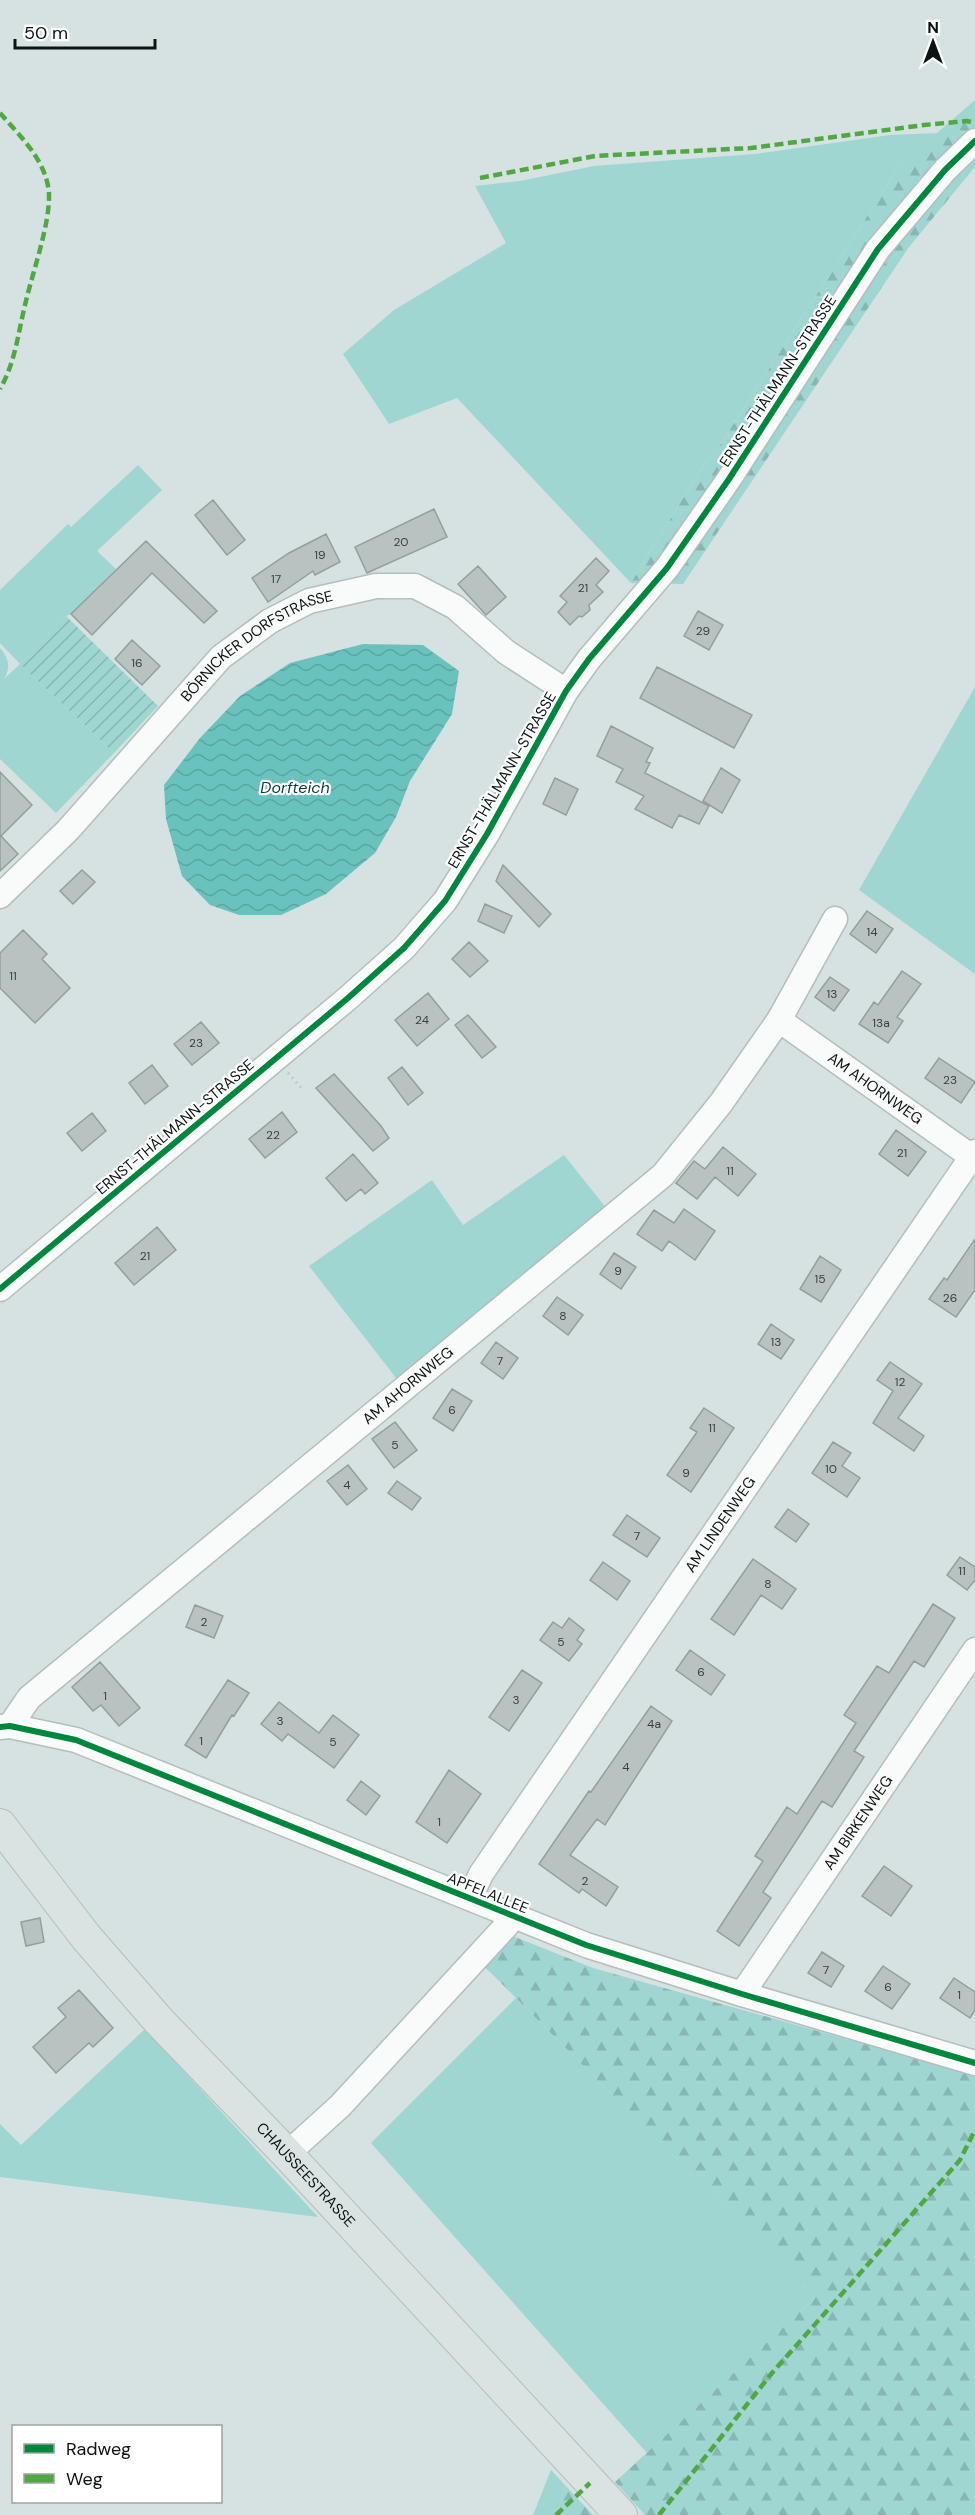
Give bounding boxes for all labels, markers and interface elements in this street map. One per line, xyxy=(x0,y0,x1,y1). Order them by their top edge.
scale bar xyxy=(15,12,154,50)
north arrow xyxy=(903,12,963,72)
text: N xyxy=(927,17,939,38)
text: 50 m xyxy=(24,21,68,45)
street label: ERNST-THÄLMANN-STRASSE xyxy=(715,291,841,471)
house number: 20 xyxy=(393,534,409,550)
house number: 19 xyxy=(314,547,326,563)
house number: 17 xyxy=(271,571,281,587)
house number: 21 xyxy=(578,580,588,596)
street label: BÖRNICKER DORFSTRASSE xyxy=(176,586,335,706)
house number: 29 xyxy=(696,623,710,639)
house number: 16 xyxy=(131,655,143,671)
street label: ERNST-THÄLMANN-STRASSE xyxy=(443,688,561,872)
water label: Dorfteich xyxy=(260,777,330,798)
house number: 14 xyxy=(866,924,878,940)
house number: 11 xyxy=(9,968,17,984)
house number: 13 xyxy=(827,986,837,1002)
house number: 24 xyxy=(415,1012,429,1028)
house number: 13a xyxy=(872,1015,890,1031)
house number: 23 xyxy=(189,1035,203,1051)
street label: AM AHORNWEG xyxy=(824,1048,927,1129)
street label: ERNST-THÄLMANN-STRASSE xyxy=(92,1055,258,1199)
house number: 23 xyxy=(943,1072,957,1088)
house number: 22 xyxy=(266,1127,280,1143)
house number: 21 xyxy=(897,1145,907,1161)
house number: 11 xyxy=(726,1163,734,1179)
house number: 21 xyxy=(140,1248,150,1264)
house number: 9 xyxy=(614,1263,622,1279)
house number: 15 xyxy=(814,1271,826,1287)
house number: 26 xyxy=(943,1290,957,1306)
house number: 8 xyxy=(559,1308,567,1324)
house number: 13 xyxy=(771,1334,781,1350)
street label: AM AHORNWEG xyxy=(358,1342,457,1429)
house number: 7 xyxy=(497,1353,503,1369)
house number: 12 xyxy=(895,1374,905,1390)
house number: 6 xyxy=(448,1402,456,1418)
house number: 11 xyxy=(708,1420,716,1436)
house number: 5 xyxy=(391,1437,399,1453)
house number: 10 xyxy=(825,1461,837,1477)
house number: 9 xyxy=(682,1465,690,1481)
street label: AM LINDENWEG xyxy=(680,1473,760,1576)
house number: 4 xyxy=(343,1477,351,1493)
house number: 7 xyxy=(634,1528,640,1544)
house number: 11 xyxy=(958,1563,966,1579)
house number: 8 xyxy=(764,1576,772,1592)
house number: 2 xyxy=(201,1614,208,1630)
house number: 5 xyxy=(557,1634,565,1650)
house number: 6 xyxy=(697,1664,705,1680)
house number: 1 xyxy=(103,1688,107,1704)
house number: 3 xyxy=(512,1692,520,1708)
house number: 3 xyxy=(276,1713,284,1729)
house number: 4a xyxy=(647,1716,661,1732)
house number: 1 xyxy=(199,1733,203,1749)
house number: 5 xyxy=(329,1734,337,1750)
house number: 4 xyxy=(622,1759,630,1775)
street label: AM BIRKENWEG xyxy=(819,1771,897,1874)
house number: 1 xyxy=(437,1814,441,1830)
street label: APFELALLEE xyxy=(444,1868,532,1918)
house number: 2 xyxy=(582,1873,589,1889)
house number: 7 xyxy=(823,1962,829,1978)
house number: 6 xyxy=(884,1979,892,1995)
house number: 1 xyxy=(957,1987,961,2003)
street label: CHAUSSEESTRASSE xyxy=(252,2118,360,2231)
legend xyxy=(12,2425,222,2503)
text: Radweg xyxy=(66,2437,131,2461)
text: Weg xyxy=(66,2467,103,2491)

